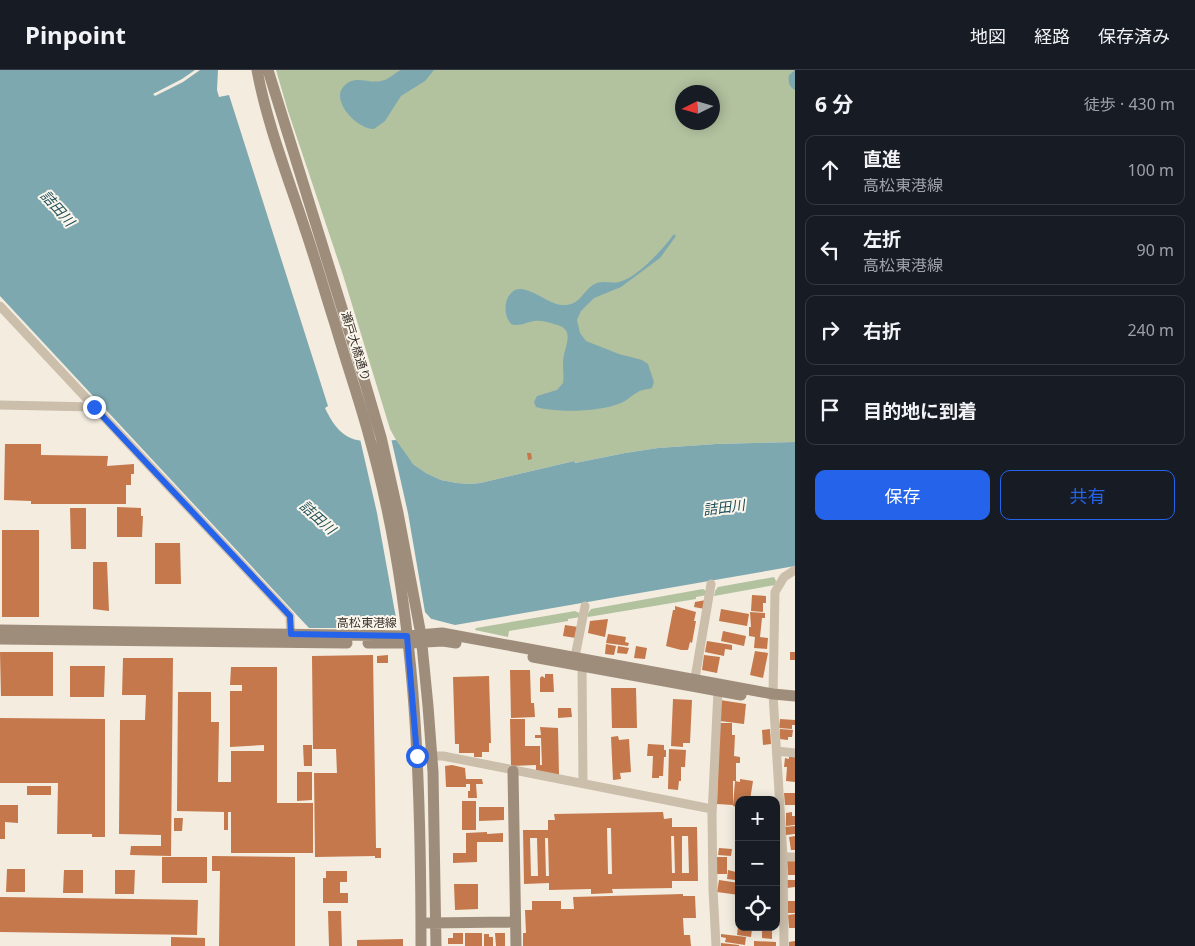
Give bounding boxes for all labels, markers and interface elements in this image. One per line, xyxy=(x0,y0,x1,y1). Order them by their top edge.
text: Pinpoint xyxy=(25,18,126,51)
text: 地図 xyxy=(970,24,1006,48)
text: 経路 xyxy=(1034,24,1070,48)
text: 保存済み xyxy=(1098,24,1170,48)
north arrow xyxy=(675,85,720,130)
text: 6 分 xyxy=(815,90,853,118)
text: 徒歩 · 430 m xyxy=(1084,93,1175,115)
text: 直進 xyxy=(863,146,901,172)
icon: ahead xyxy=(816,156,844,184)
text: 100 m xyxy=(1127,159,1174,181)
text: 高松東港線 xyxy=(863,174,943,196)
water label: 詰田川 xyxy=(37,186,80,231)
text: 左折 xyxy=(863,226,901,252)
icon: left xyxy=(816,236,844,264)
text: 90 m xyxy=(1137,239,1174,261)
text: 高松東港線 xyxy=(863,254,943,276)
street label: 瀬戸大橋通り xyxy=(337,309,375,383)
icon: right xyxy=(816,316,844,344)
text: 右折 xyxy=(863,318,901,344)
text: 240 m xyxy=(1127,319,1174,341)
route end xyxy=(83,396,106,419)
icon: arrive xyxy=(816,396,844,424)
text: 目的地に到着 xyxy=(863,398,977,424)
button: 保存 xyxy=(815,470,990,520)
button: 共有 xyxy=(1000,470,1175,520)
water label: 詰田川 xyxy=(702,495,748,519)
water label: 詰田川 xyxy=(296,496,341,539)
street label: 高松東港線 xyxy=(337,614,397,631)
route start xyxy=(406,745,429,768)
map controls xyxy=(735,796,780,931)
button: + xyxy=(735,796,780,841)
button: − xyxy=(735,841,780,886)
button: locate xyxy=(735,886,780,931)

